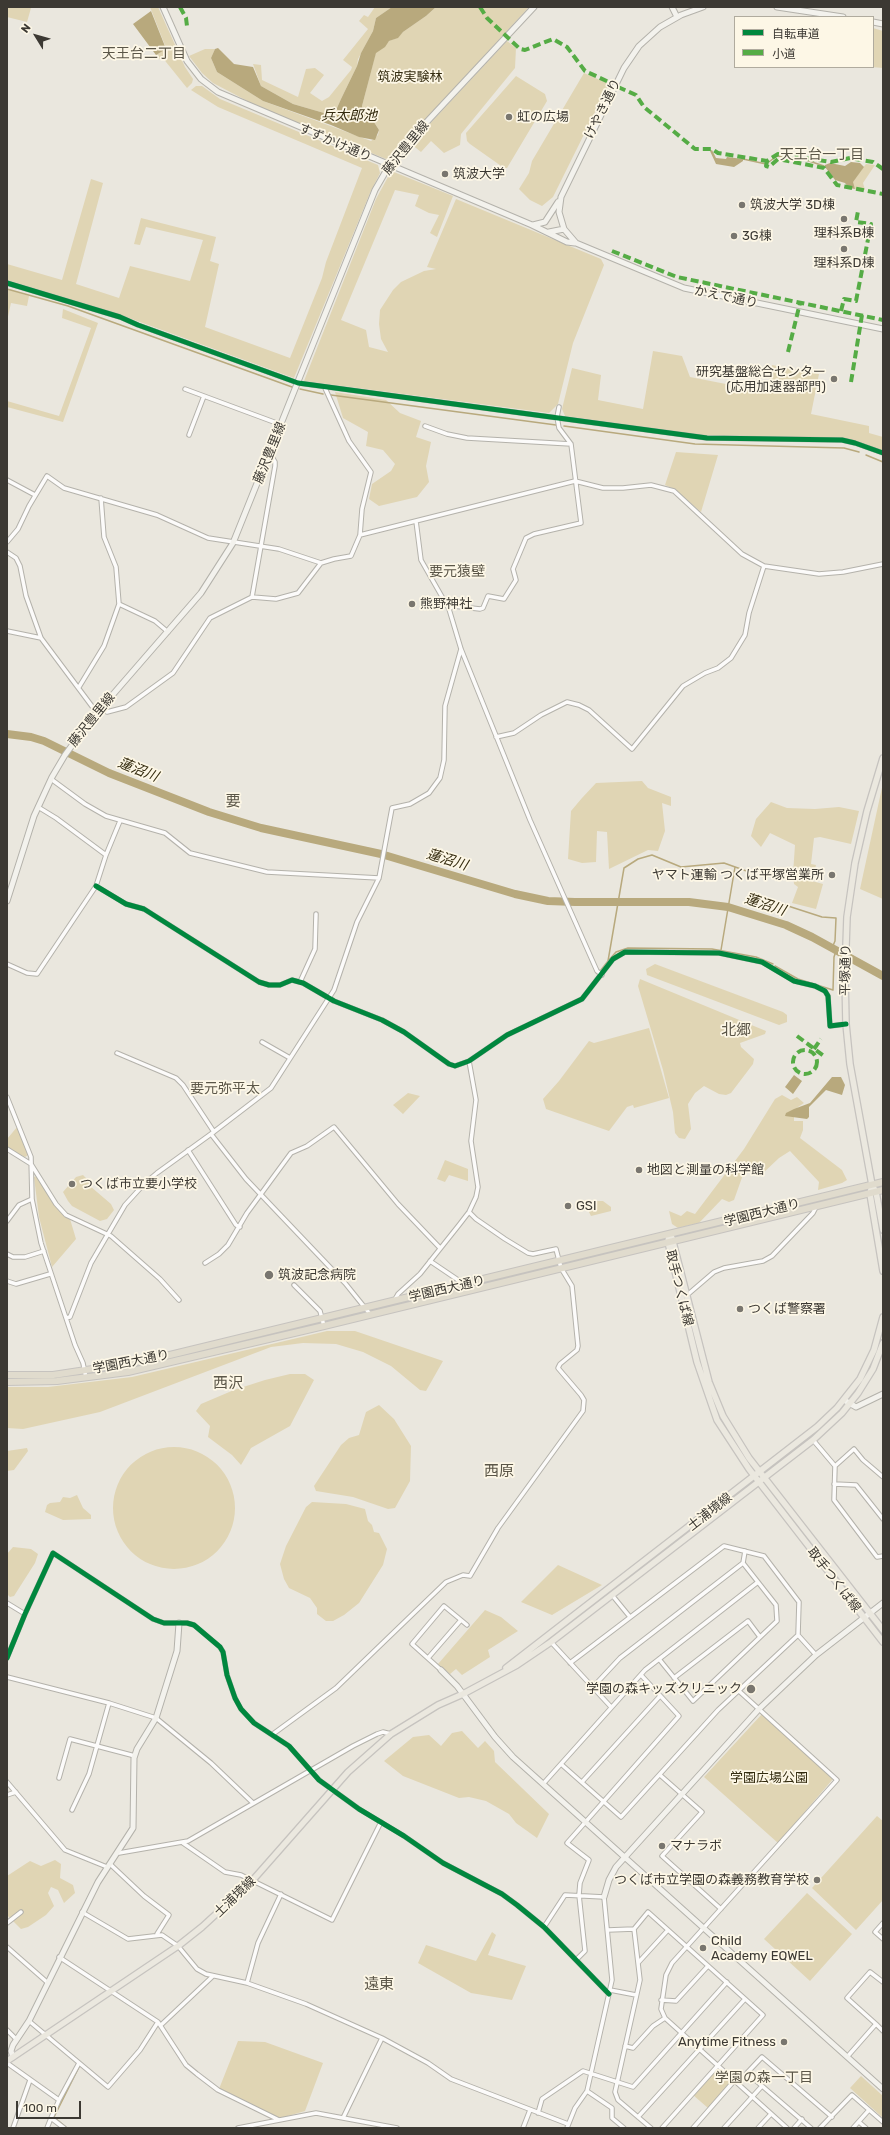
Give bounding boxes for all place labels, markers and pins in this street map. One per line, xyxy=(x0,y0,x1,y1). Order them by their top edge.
place label: 虹の広場 xyxy=(517,109,569,125)
marker: 虹の広場 xyxy=(504,112,514,122)
place label: 筑波大学 xyxy=(453,166,505,182)
marker: 筑波大学 xyxy=(440,169,450,179)
place label: 筑波大学 3D棟 xyxy=(750,197,835,213)
marker: 筑波大学 3D棟 xyxy=(737,200,747,210)
marker: 理科系B棟 xyxy=(839,214,849,224)
place label: 理科系B棟 xyxy=(814,225,874,241)
place label: 3G棟 xyxy=(742,228,772,244)
marker: 3G棟 xyxy=(729,231,739,241)
marker: 理科系D棟 xyxy=(839,244,849,254)
place label: 理科系D棟 xyxy=(814,255,874,271)
place label: 研究基盤総合センター (応用加速器部門) xyxy=(696,364,826,395)
marker: 研究基盤総合センター (応用加速器部門) xyxy=(829,374,839,384)
place label: 熊野神社 xyxy=(420,596,472,612)
marker: 熊野神社 xyxy=(407,599,417,609)
place label: ヤマト運輸 つくば平塚営業所 xyxy=(652,867,824,883)
marker: ヤマト運輸 つくば平塚営業所 xyxy=(827,870,837,880)
place label: 地図と測量の科学館 xyxy=(647,1162,764,1178)
marker: 地図と測量の科学館 xyxy=(634,1165,644,1175)
place label: つくば市立要小学校 xyxy=(80,1176,197,1192)
marker: つくば市立要小学校 xyxy=(67,1179,77,1189)
place label: GSI xyxy=(576,1198,596,1214)
marker: GSI xyxy=(563,1201,573,1211)
place label: 筑波記念病院 xyxy=(278,1267,356,1283)
marker: 筑波記念病院 xyxy=(263,1269,275,1281)
place label: つくば警察署 xyxy=(748,1301,826,1317)
marker: つくば警察署 xyxy=(735,1304,745,1314)
place label: 学園の森キッズクリニック xyxy=(586,1681,742,1697)
marker: 学園の森キッズクリニック xyxy=(745,1683,757,1695)
place label: マナラボ xyxy=(670,1838,722,1854)
marker: マナラボ xyxy=(657,1841,667,1851)
place label: つくば市立学園の森義務教育学校 xyxy=(614,1872,809,1888)
marker: つくば市立学園の森義務教育学校 xyxy=(812,1875,822,1885)
place label: Child Academy EQWEL xyxy=(711,1933,813,1964)
marker: Child Academy EQWEL xyxy=(698,1943,708,1953)
place label: Anytime Fitness xyxy=(678,2034,776,2050)
marker: Anytime Fitness xyxy=(779,2037,789,2047)

